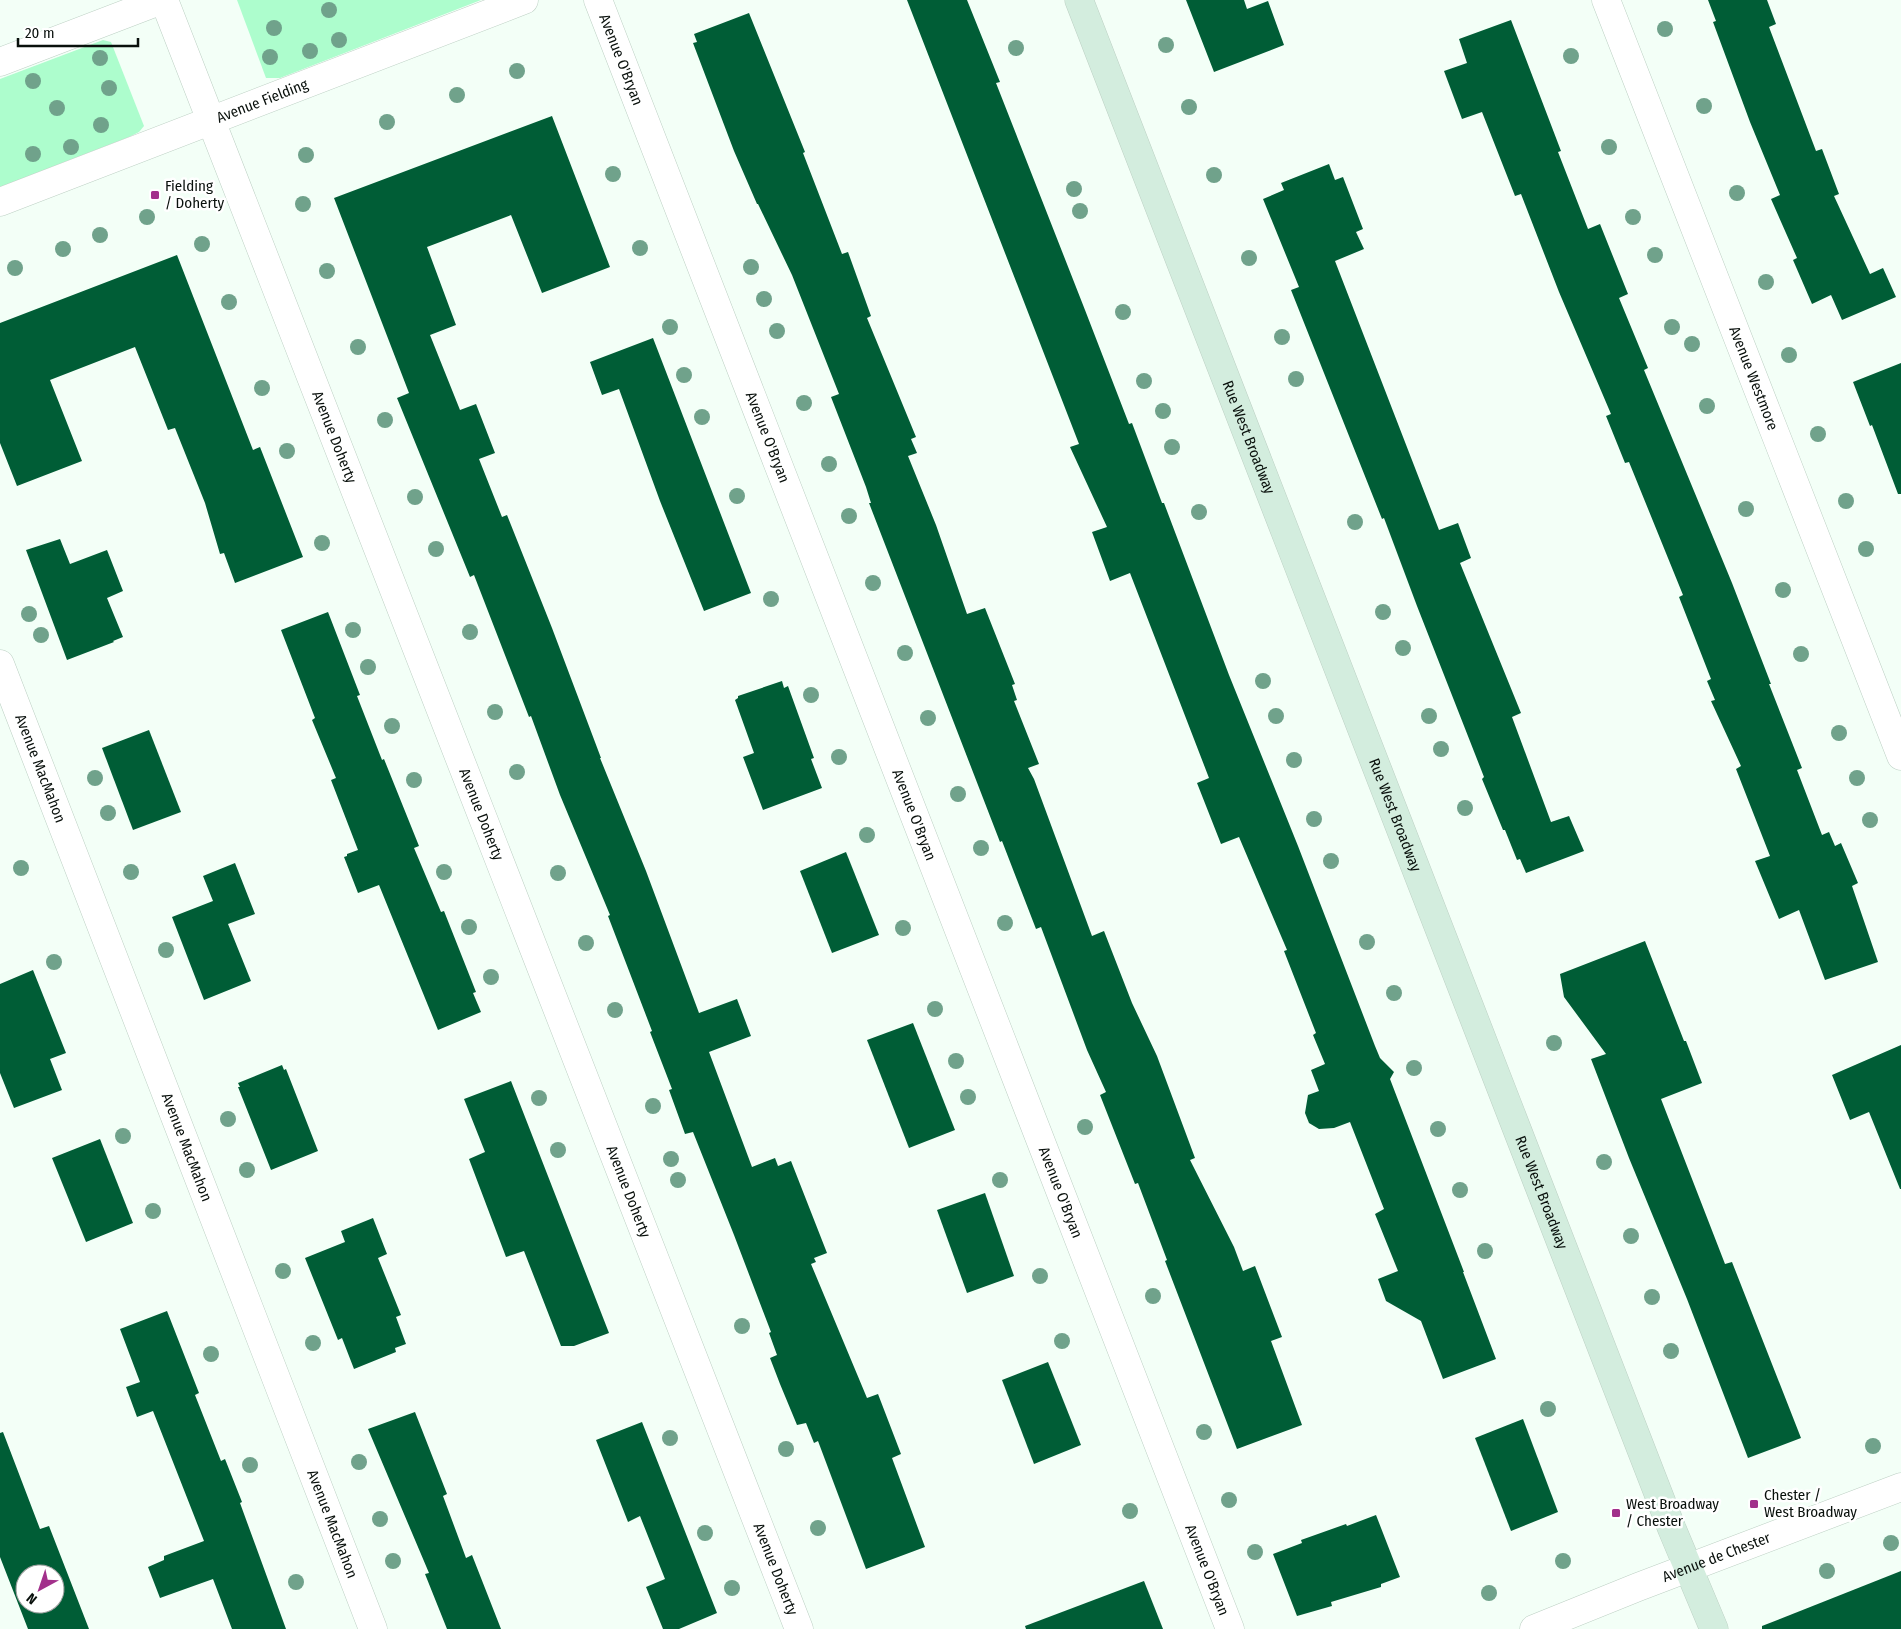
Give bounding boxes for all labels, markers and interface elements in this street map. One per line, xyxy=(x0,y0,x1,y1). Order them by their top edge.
street label: Avenue O'Bryan xyxy=(595,12,647,108)
scale bar xyxy=(18,15,138,47)
text: 20 m xyxy=(25,24,55,42)
street label: Avenue Fielding xyxy=(214,75,311,127)
place label: Fielding / Doherty xyxy=(165,177,225,212)
marker: Fielding / Doherty xyxy=(149,189,161,201)
street label: Avenue Westmore xyxy=(1725,324,1782,433)
street label: Rue West Broadway xyxy=(1218,378,1279,497)
street label: Avenue Doherty xyxy=(308,388,361,486)
street label: Avenue O'Bryan xyxy=(742,389,793,485)
street label: Avenue MacMahon xyxy=(11,712,69,825)
street label: Rue West Broadway xyxy=(1365,756,1425,874)
street label: Avenue Doherty xyxy=(455,766,508,863)
street label: Avenue O'Bryan xyxy=(888,767,940,863)
street label: Avenue MacMahon xyxy=(158,1090,216,1204)
street label: Rue West Broadway xyxy=(1511,1133,1572,1252)
street label: Avenue Doherty xyxy=(602,1143,655,1241)
street label: Avenue O'Bryan xyxy=(1035,1144,1086,1241)
street label: Avenue MacMahon xyxy=(303,1467,362,1581)
place label: Chester / West Broadway xyxy=(1764,1486,1857,1521)
place label: West Broadway / Chester xyxy=(1626,1495,1719,1530)
marker: Chester / West Broadway xyxy=(1748,1498,1760,1510)
marker: West Broadway / Chester xyxy=(1610,1507,1622,1519)
street label: Avenue Doherty xyxy=(750,1520,802,1618)
street label: Avenue O'Bryan xyxy=(1181,1522,1233,1618)
street label: Avenue de Chester xyxy=(1660,1528,1774,1586)
north arrow xyxy=(15,1564,65,1614)
text: N xyxy=(23,1589,41,1608)

